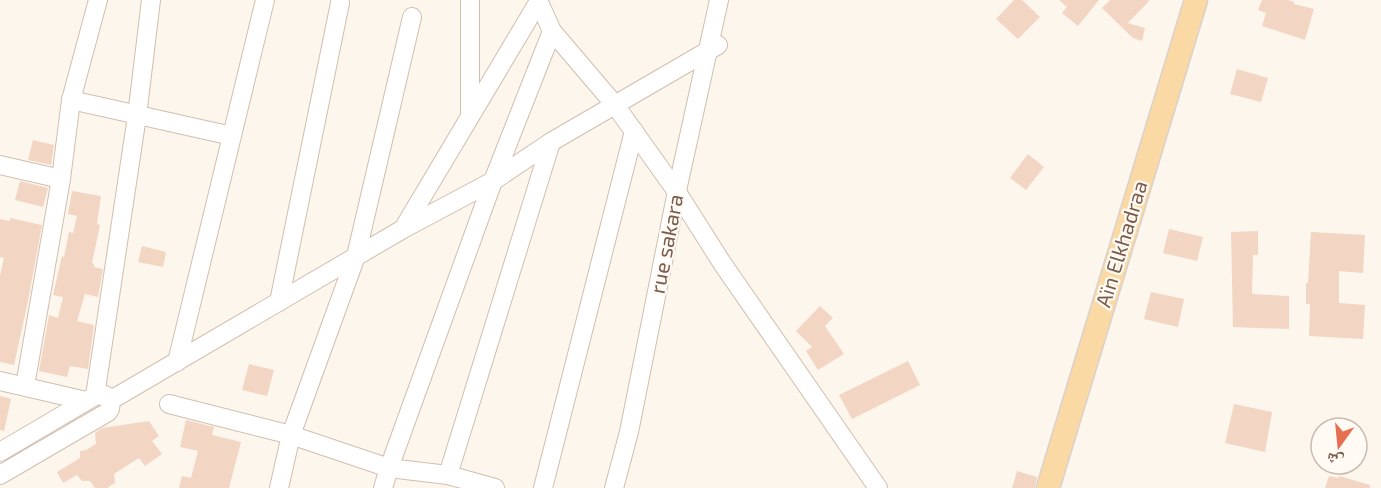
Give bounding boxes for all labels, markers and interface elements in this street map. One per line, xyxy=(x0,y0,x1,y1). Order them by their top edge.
street label: Aïn Elkhadraa xyxy=(1089,177,1152,310)
street label: rue sakara xyxy=(644,192,687,296)
north arrow xyxy=(1309,416,1369,476)
text: ش xyxy=(1324,449,1346,472)

